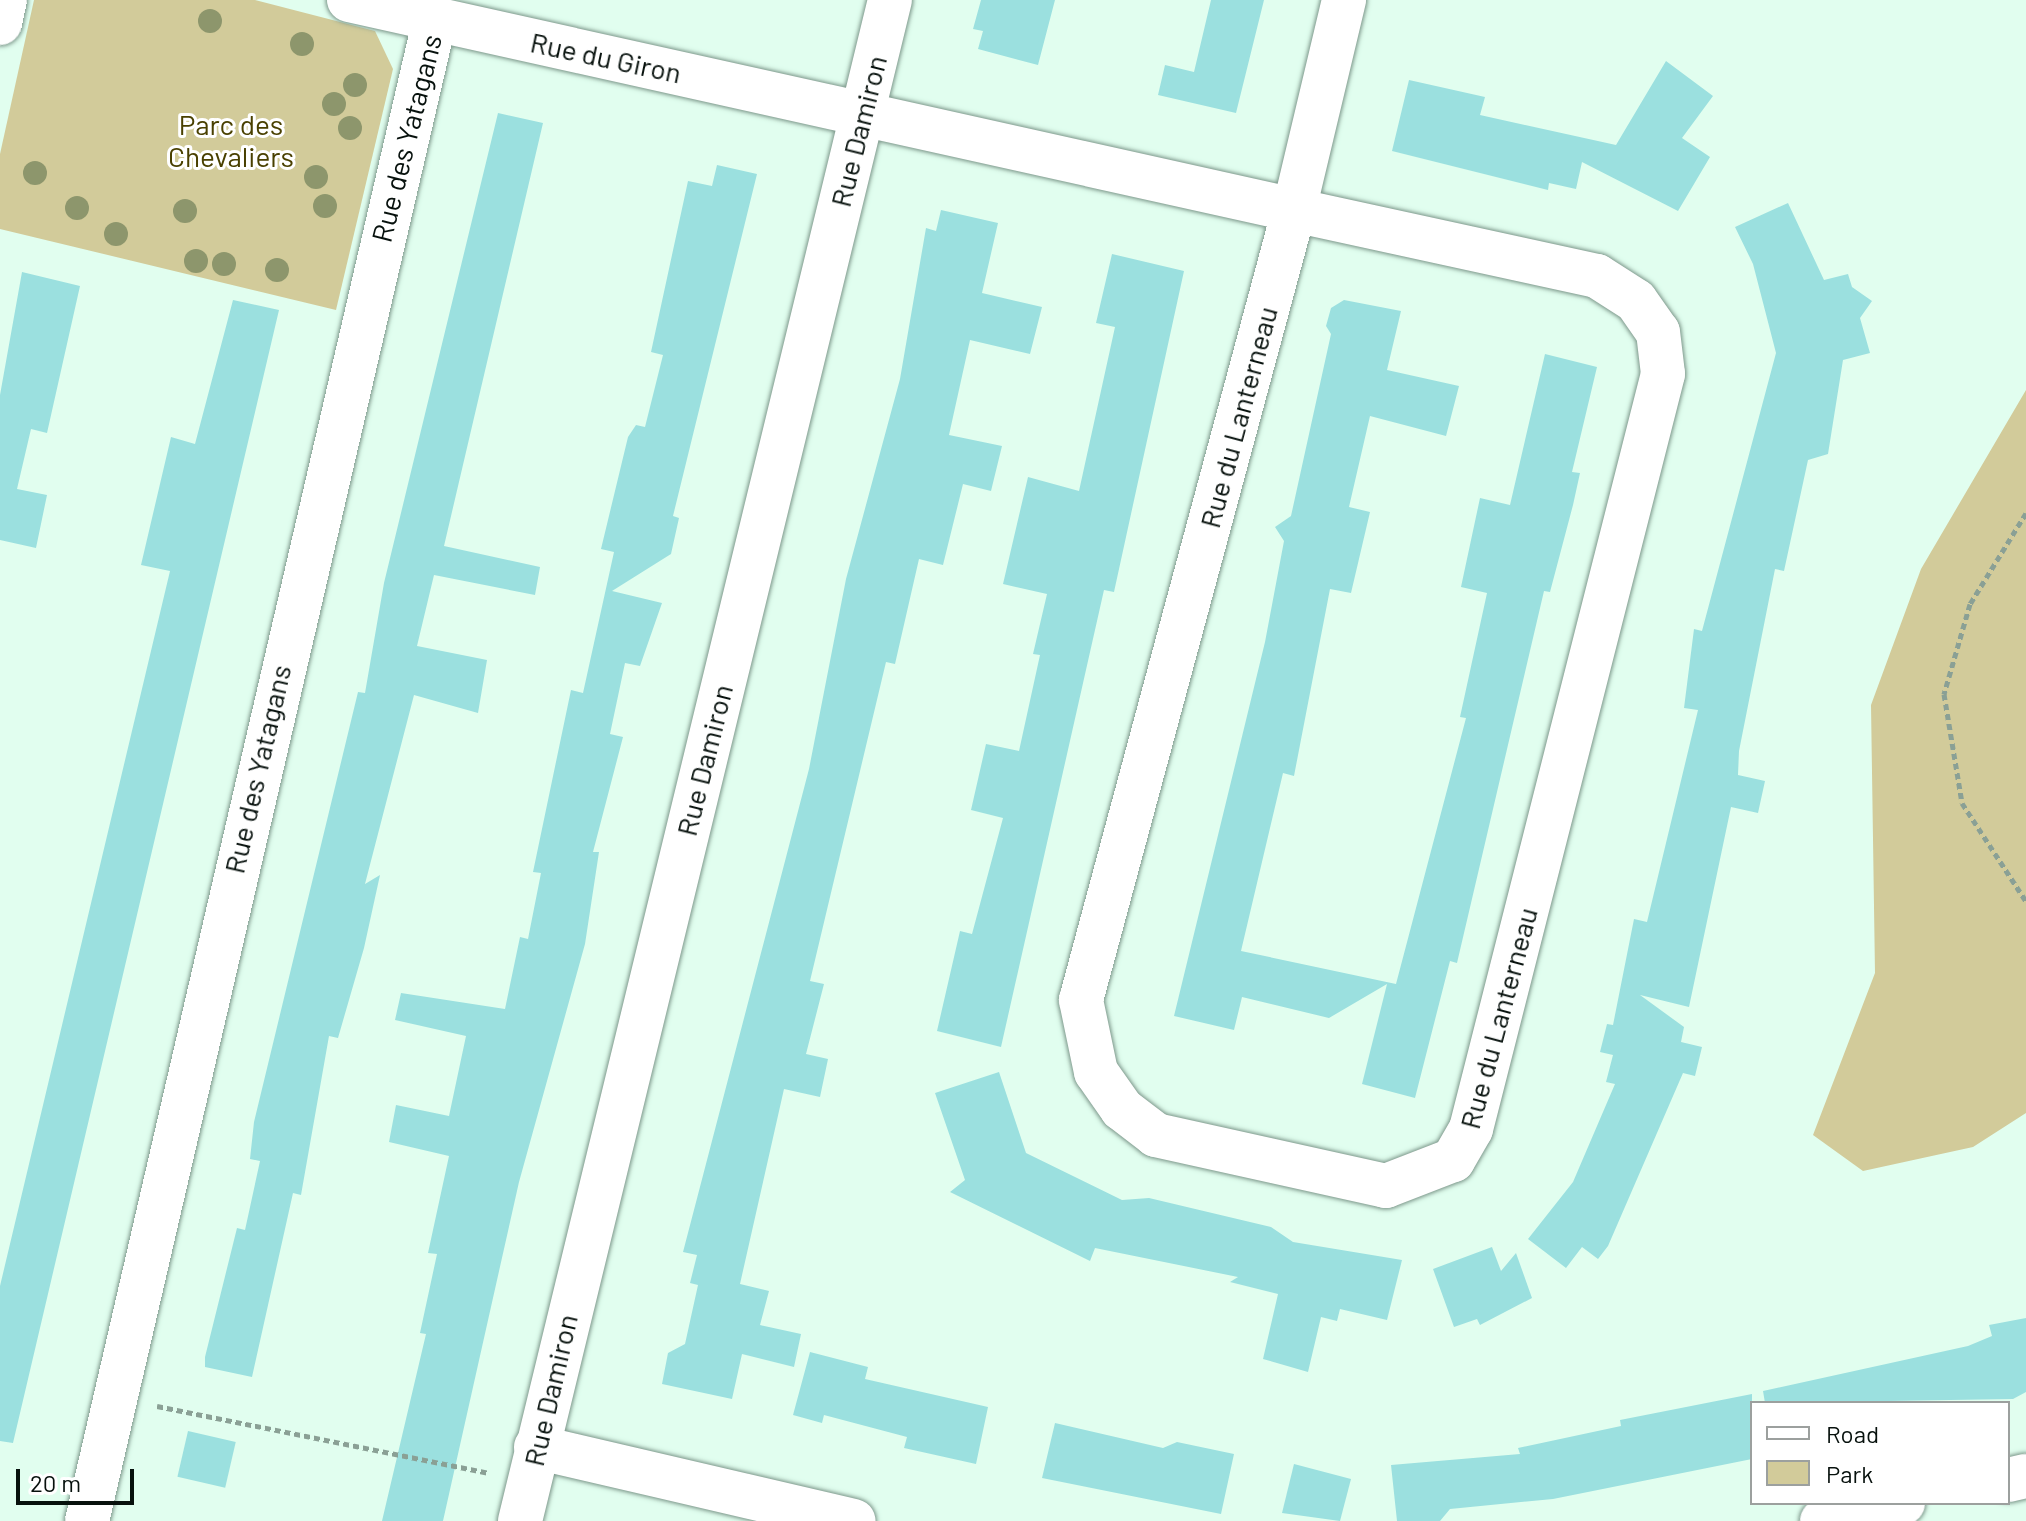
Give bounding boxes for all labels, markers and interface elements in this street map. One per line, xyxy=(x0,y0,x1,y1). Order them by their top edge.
street label: Rue du Giron xyxy=(528,25,684,89)
street label: Rue des Yatagans xyxy=(364,31,448,245)
street label: Rue Damiron xyxy=(823,52,893,210)
park label: Parc des Chevaliers xyxy=(168,107,294,173)
street label: Rue du Lanterneau xyxy=(1192,303,1284,531)
street label: Rue des Yatagans xyxy=(217,662,297,876)
street label: Rue Damiron xyxy=(669,681,739,839)
street label: Rue du Lanterneau xyxy=(1452,904,1544,1132)
street label: Rue Damiron xyxy=(516,1311,584,1469)
legend xyxy=(1750,1401,2010,1505)
text: Road xyxy=(1826,1419,1879,1448)
scale bar xyxy=(20,1453,138,1503)
text: Park xyxy=(1826,1459,1873,1488)
text: 20 m xyxy=(30,1468,81,1497)

